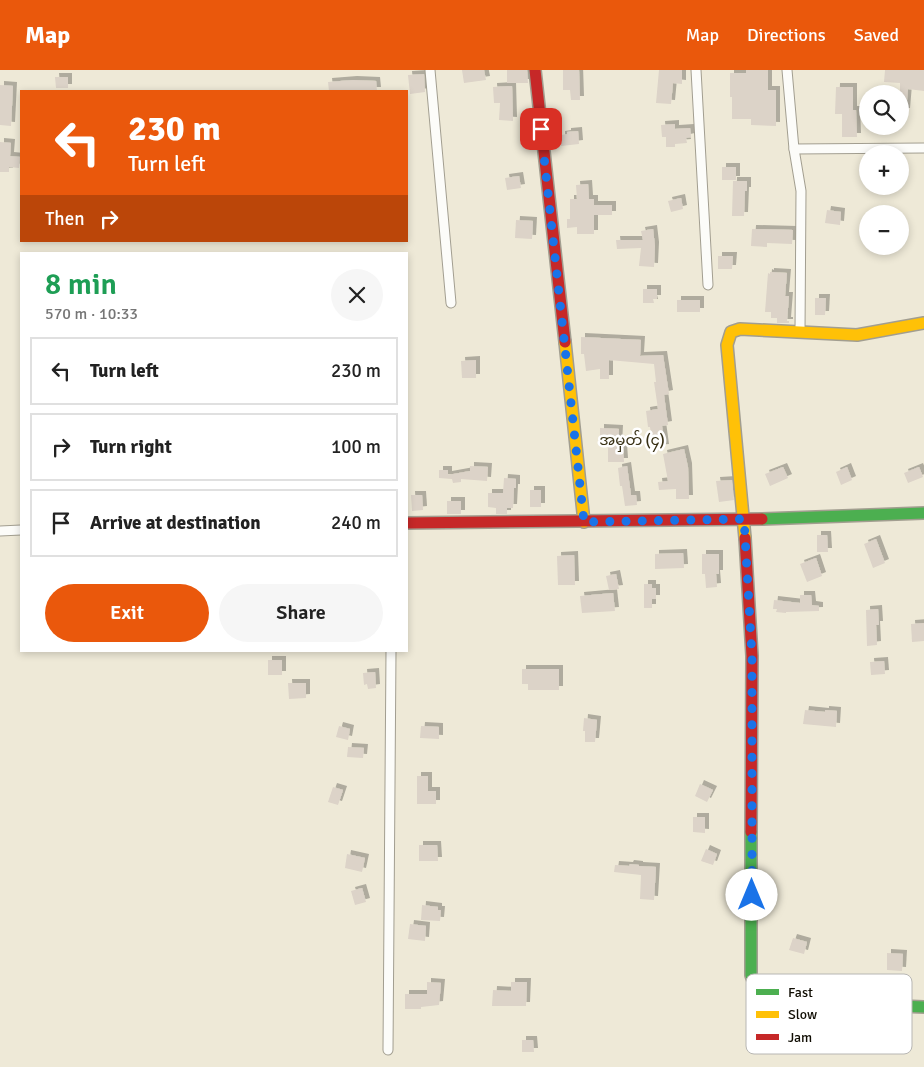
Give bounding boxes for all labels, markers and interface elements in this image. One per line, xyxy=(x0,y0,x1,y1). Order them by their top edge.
text: Map xyxy=(25,20,70,50)
text: Map xyxy=(686,24,719,46)
text: Directions xyxy=(747,24,826,46)
text: Saved xyxy=(854,24,899,46)
map controls xyxy=(859,85,909,255)
button: search xyxy=(859,85,909,135)
text: 230 m xyxy=(128,107,221,150)
pin xyxy=(520,108,562,150)
icon: left xyxy=(45,110,110,175)
icon: arrive xyxy=(527,115,555,143)
button: + xyxy=(859,145,909,195)
text: Turn left xyxy=(128,150,206,177)
icon: right xyxy=(95,205,123,233)
button: − xyxy=(859,205,909,255)
text: Then xyxy=(45,207,85,231)
text: 8 min xyxy=(45,266,117,303)
button: close xyxy=(331,269,383,321)
text: 570 m · 10:33 xyxy=(45,304,138,324)
icon: left xyxy=(47,357,75,385)
text: Turn left xyxy=(90,359,159,383)
text: 230 m xyxy=(331,359,381,383)
district label: အမှတ် (၄) xyxy=(599,430,665,452)
icon: right xyxy=(47,433,75,461)
text: Turn right xyxy=(90,435,172,459)
text: 100 m xyxy=(331,435,381,459)
icon: arrive xyxy=(47,509,75,537)
text: Arrive at destination xyxy=(90,511,261,535)
text: 240 m xyxy=(331,511,381,535)
button: Exit xyxy=(45,584,209,642)
button: Share xyxy=(219,584,383,642)
position arrow xyxy=(725,868,777,920)
legend xyxy=(746,974,912,1054)
text: Fast xyxy=(788,984,813,1001)
text: Slow xyxy=(788,1006,817,1023)
text: Jam xyxy=(788,1029,812,1046)

